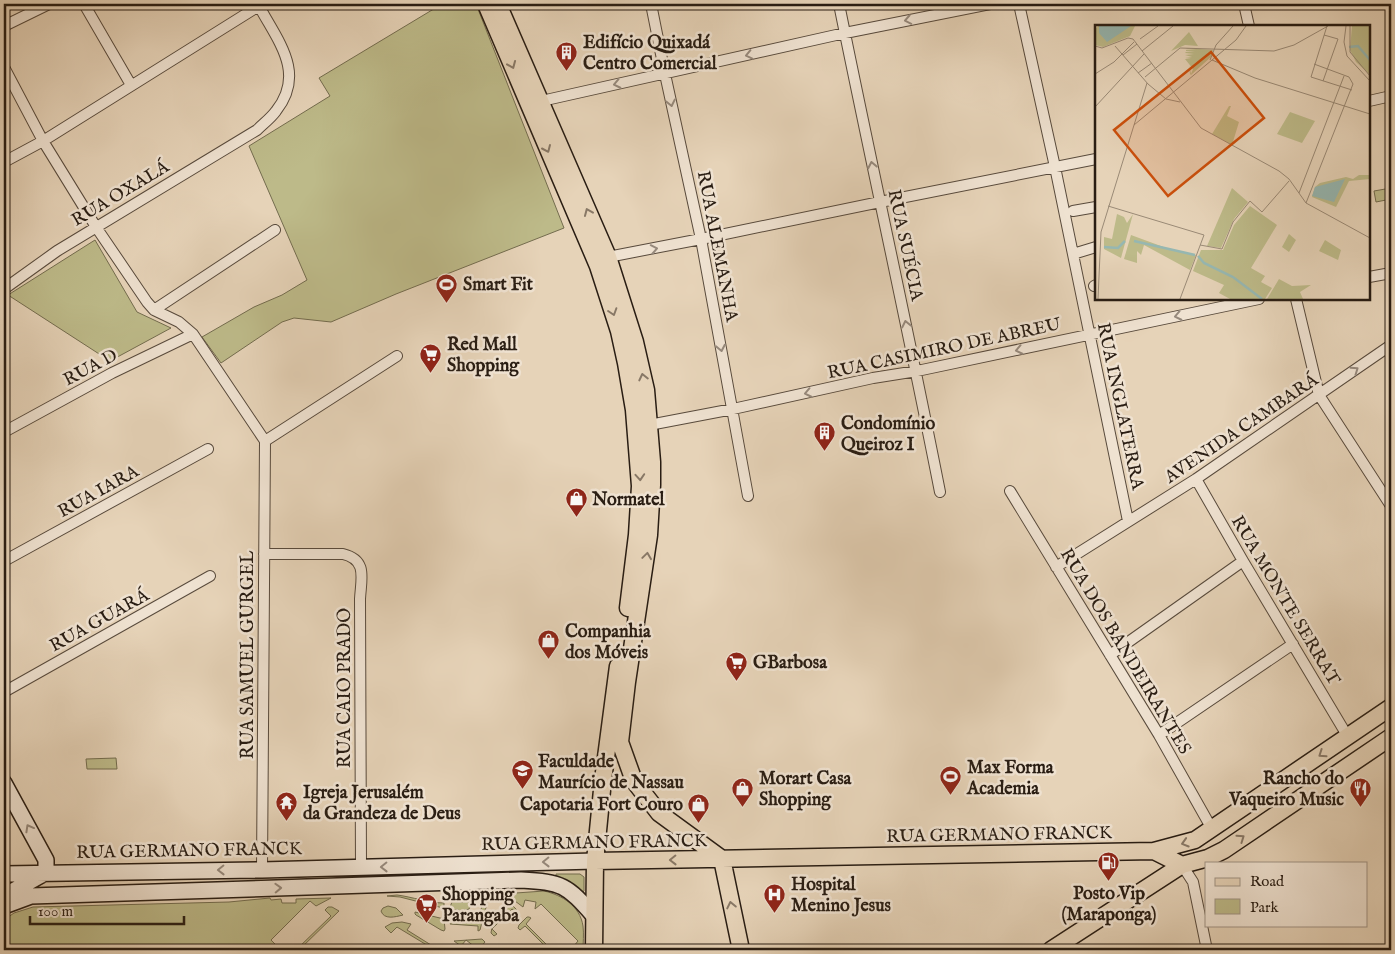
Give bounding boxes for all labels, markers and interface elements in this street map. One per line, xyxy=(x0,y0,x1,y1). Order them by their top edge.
one-way arrow xyxy=(903,15,912,25)
inset map xyxy=(1095,25,1370,300)
place label: Edifício Quixadá Centro Comercial xyxy=(583,32,718,76)
building icon: Edifício Quixadá Centro Comercial xyxy=(555,40,579,71)
one-way arrow xyxy=(744,49,753,60)
one-way arrow xyxy=(505,60,516,69)
one-way arrow xyxy=(613,78,622,89)
one-way arrow xyxy=(665,99,676,107)
one-way arrow xyxy=(541,144,552,153)
street label: RUA OXALÁ xyxy=(67,154,174,232)
one-way arrow xyxy=(867,160,878,169)
street label: RUA ALEMANHA xyxy=(691,169,743,325)
street label: RUA SUÉCIA xyxy=(882,187,930,304)
one-way arrow xyxy=(584,208,595,217)
one-way arrow xyxy=(650,244,659,254)
sports icon: Smart Fit xyxy=(435,272,459,303)
place label: Smart Fit xyxy=(463,274,534,297)
one-way arrow xyxy=(607,308,617,316)
one-way arrow xyxy=(1173,310,1182,321)
street label: RUA CASIMIRO DE ABREU xyxy=(826,313,1064,385)
one-way arrow xyxy=(901,319,912,328)
street label: RUA INGLATERRA xyxy=(1091,321,1149,493)
place label: Red Mall Shopping xyxy=(447,334,520,378)
supermarket icon: Red Mall Shopping xyxy=(419,342,443,373)
one-way arrow xyxy=(716,344,726,352)
one-way arrow xyxy=(1014,344,1023,355)
street label: RUA D xyxy=(60,345,122,392)
street label: AVENIDA CAMBARÁ xyxy=(1159,367,1324,490)
one-way arrow xyxy=(1349,367,1359,376)
one-way arrow xyxy=(638,372,649,381)
one-way arrow xyxy=(803,387,812,397)
place label: Condomínio Queiroz I xyxy=(841,413,935,457)
building icon: Condomínio Queiroz I xyxy=(813,421,837,452)
street label: RUA IARA xyxy=(54,460,144,524)
one-way arrow xyxy=(634,473,645,481)
shop icon: Normatel xyxy=(564,487,588,518)
place label: Normatel xyxy=(591,489,665,512)
street label: RUA MONTE SERRAT xyxy=(1225,512,1344,690)
street label: RUA DOS BANDEIRANTES xyxy=(1054,545,1195,759)
street label: RUA SAMUEL GURGEL xyxy=(237,551,260,759)
one-way arrow xyxy=(641,552,652,560)
street label: RUA GUARÁ xyxy=(45,582,154,658)
street label: RUA CAIO PRADO xyxy=(334,608,357,768)
place label: Companhia dos Móveis xyxy=(565,621,652,665)
shop icon: Companhia dos Móveis xyxy=(537,629,561,660)
supermarket icon: GBarbosa xyxy=(725,650,749,681)
place label: GBarbosa xyxy=(753,652,828,675)
one-way arrow xyxy=(1318,748,1328,757)
place label: Faculdade Maurício de Nassau xyxy=(538,751,685,795)
place label: Max Forma Academia xyxy=(966,757,1055,801)
school or university icon: Faculdade Maurício de Nassau xyxy=(510,759,534,790)
sports icon: Max Forma Academia xyxy=(939,765,963,796)
place label: Morart Casa Shopping xyxy=(759,768,852,812)
place label: Rancho do Vaqueiro Music xyxy=(1228,768,1344,812)
shop icon: Morart Casa Shopping xyxy=(731,776,755,807)
restaurant icon: Rancho do Vaqueiro Music xyxy=(1348,776,1372,807)
place label: Igreja Jerusalém da Grandeza de Deus xyxy=(303,782,461,826)
temple icon: Igreja Jerusalém da Grandeza de Deus xyxy=(275,790,299,821)
shop icon: Capotaria Fort Couro xyxy=(687,792,711,823)
place label: Capotaria Fort Couro xyxy=(520,794,683,817)
street label: RUA GERMANO FRANCK xyxy=(886,822,1113,849)
one-way arrow xyxy=(25,825,35,834)
street label: RUA GERMANO FRANCK xyxy=(481,830,708,857)
one-way arrow xyxy=(1236,835,1245,844)
one-way arrow xyxy=(1181,837,1189,847)
street label: RUA GERMANO FRANCK xyxy=(76,838,303,865)
fuel station icon: Posto Vip (Maraponga) xyxy=(1097,851,1121,882)
one-way arrow xyxy=(669,855,677,865)
one-way arrow xyxy=(542,857,550,868)
one-way arrow xyxy=(380,861,388,872)
legend xyxy=(1205,862,1368,926)
one-way arrow xyxy=(217,865,225,875)
text: Road xyxy=(1250,872,1285,891)
place label: Hospital Menino Jesus xyxy=(791,874,891,918)
hospital icon: Hospital Menino Jesus xyxy=(763,882,787,913)
one-way arrow xyxy=(274,883,282,893)
place label: Posto Vip (Maraponga) xyxy=(1062,883,1156,927)
place label: Shopping Parangaba xyxy=(442,884,520,928)
supermarket icon: Shopping Parangaba xyxy=(414,892,438,923)
scale bar xyxy=(30,894,184,926)
text: Park xyxy=(1250,898,1280,917)
one-way arrow xyxy=(727,900,737,909)
text: 100 m xyxy=(38,902,74,921)

